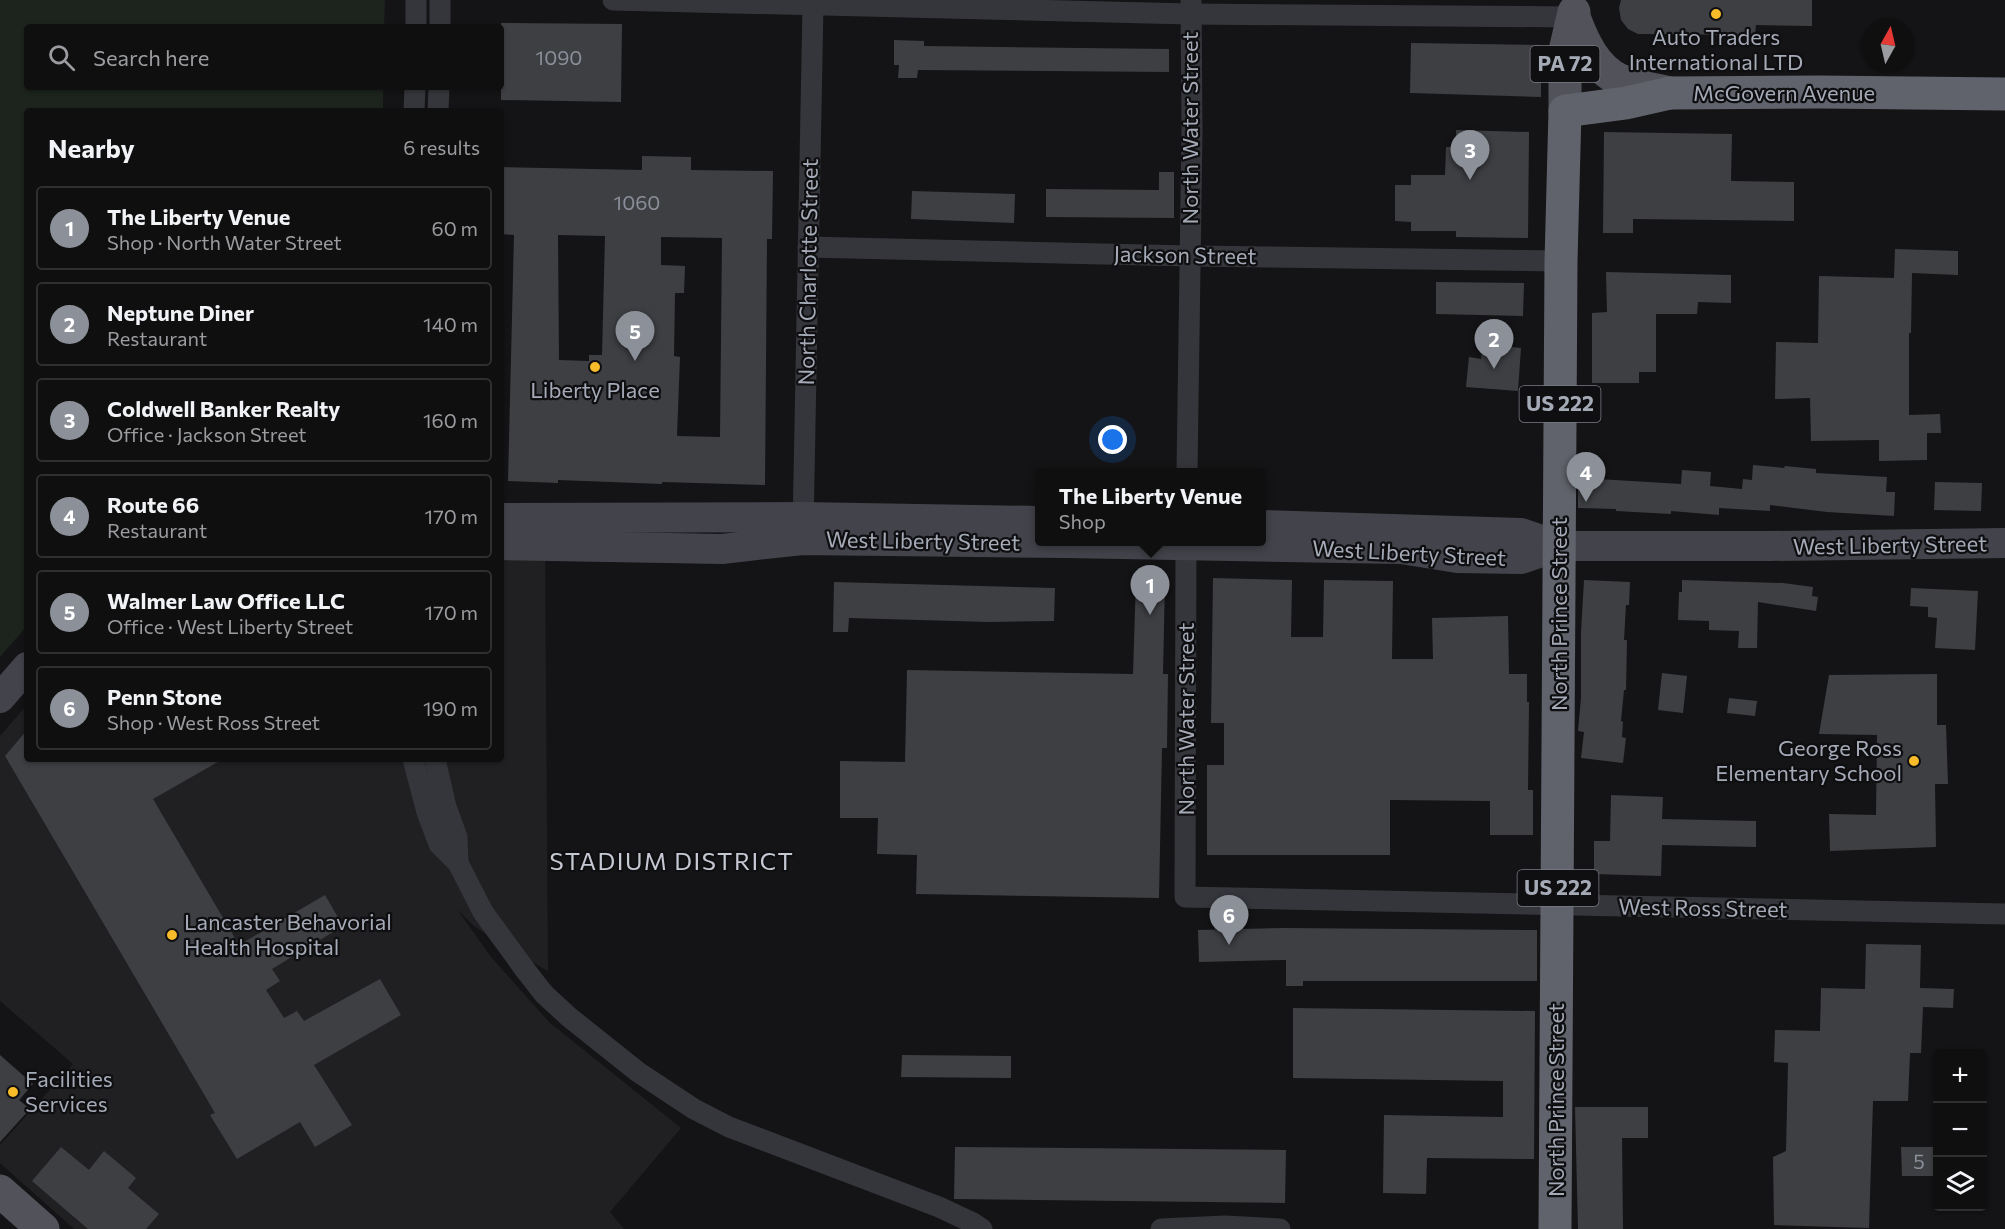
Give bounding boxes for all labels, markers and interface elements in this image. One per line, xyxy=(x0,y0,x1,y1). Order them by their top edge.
marker: Auto Traders International LTD xyxy=(1709,7,1723,21)
north arrow xyxy=(1861,18,1915,72)
place label: Auto Traders International LTD xyxy=(1629,23,1803,75)
search box xyxy=(24,24,504,90)
street label: North Water Street xyxy=(1176,32,1203,224)
icon: search xyxy=(45,41,78,74)
text: Search here xyxy=(93,44,209,71)
house number: 1090 xyxy=(536,45,582,69)
road number: PA 72 xyxy=(1530,46,1600,82)
street label: McGovern Avenue xyxy=(1693,79,1875,106)
pin: 3 xyxy=(1450,130,1490,180)
text: Nearby xyxy=(48,132,135,163)
text: 6 results xyxy=(403,135,480,159)
street label: North Charlotte Street xyxy=(792,158,823,386)
house number: 1060 xyxy=(614,190,660,214)
text: The Liberty Venue xyxy=(107,203,290,230)
text: 1 xyxy=(65,216,74,240)
text: 60 m xyxy=(432,216,478,240)
text: Shop · North Water Street xyxy=(107,230,342,254)
street label: Jackson Street xyxy=(1113,240,1257,269)
text: Neptune Diner xyxy=(107,299,254,326)
text: 2 xyxy=(64,312,75,336)
text: 140 m xyxy=(423,312,478,336)
pin: 5 xyxy=(616,312,654,361)
pin: 2 xyxy=(1474,320,1514,369)
text: Restaurant xyxy=(107,326,207,350)
marker: Liberty Place xyxy=(588,360,602,374)
place label: Liberty Place xyxy=(530,376,660,403)
road number: US 222 xyxy=(1520,386,1600,422)
text: Coldwell Banker Realty xyxy=(107,395,340,422)
text: 3 xyxy=(64,408,75,432)
text: 160 m xyxy=(423,408,478,432)
text: Office · Jackson Street xyxy=(107,422,307,446)
your location xyxy=(1098,425,1127,454)
pin: 4 xyxy=(1566,452,1606,502)
popup xyxy=(1035,468,1266,546)
text: The Liberty Venue xyxy=(1059,482,1242,509)
text: Route 66 xyxy=(107,491,199,518)
text: 4 xyxy=(63,504,76,528)
text: 170 m xyxy=(425,504,478,528)
text: Shop xyxy=(1059,509,1106,533)
street label: North Prince Street xyxy=(1545,517,1572,711)
text: Restaurant xyxy=(107,518,207,542)
street label: West Liberty Street xyxy=(826,525,1020,556)
street label: West Liberty Street xyxy=(1793,529,1987,560)
street label: West Liberty Street xyxy=(1311,534,1507,571)
pin: 1 xyxy=(1130,566,1170,615)
text: Walmer Law Office LLC xyxy=(107,587,345,614)
text: 5 xyxy=(64,600,75,624)
text: 170 m xyxy=(425,600,478,624)
text: Office · West Liberty Street xyxy=(107,614,353,638)
street label: North Water Street xyxy=(1172,623,1199,815)
text: Penn Stone xyxy=(107,683,222,710)
text: 6 xyxy=(63,696,76,720)
text: 190 m xyxy=(423,696,478,720)
text: Shop · West Ross Street xyxy=(107,710,320,734)
place label: George Ross Elementary School xyxy=(1715,734,1902,786)
marker: George Ross Elementary School xyxy=(1907,754,1921,768)
district label: STADIUM DISTRICT xyxy=(550,846,795,875)
road number: US 222 xyxy=(1518,870,1598,906)
street label: West Ross Street xyxy=(1618,893,1788,922)
pin: 6 xyxy=(1210,896,1248,945)
place label: Lancaster Behavorial Health Hospital xyxy=(184,908,392,960)
marker: Lancaster Behavorial Health Hospital xyxy=(165,928,179,942)
street label: North Prince Street xyxy=(1542,1003,1569,1197)
map controls xyxy=(1933,1049,1987,1211)
button: + xyxy=(1933,1049,1987,1103)
place label: Facilities Services xyxy=(25,1065,113,1117)
marker: Facilities Services xyxy=(6,1085,20,1099)
button: − xyxy=(1933,1103,1987,1157)
house number: 5 xyxy=(1913,1149,1925,1173)
button: layers xyxy=(1933,1157,1987,1211)

